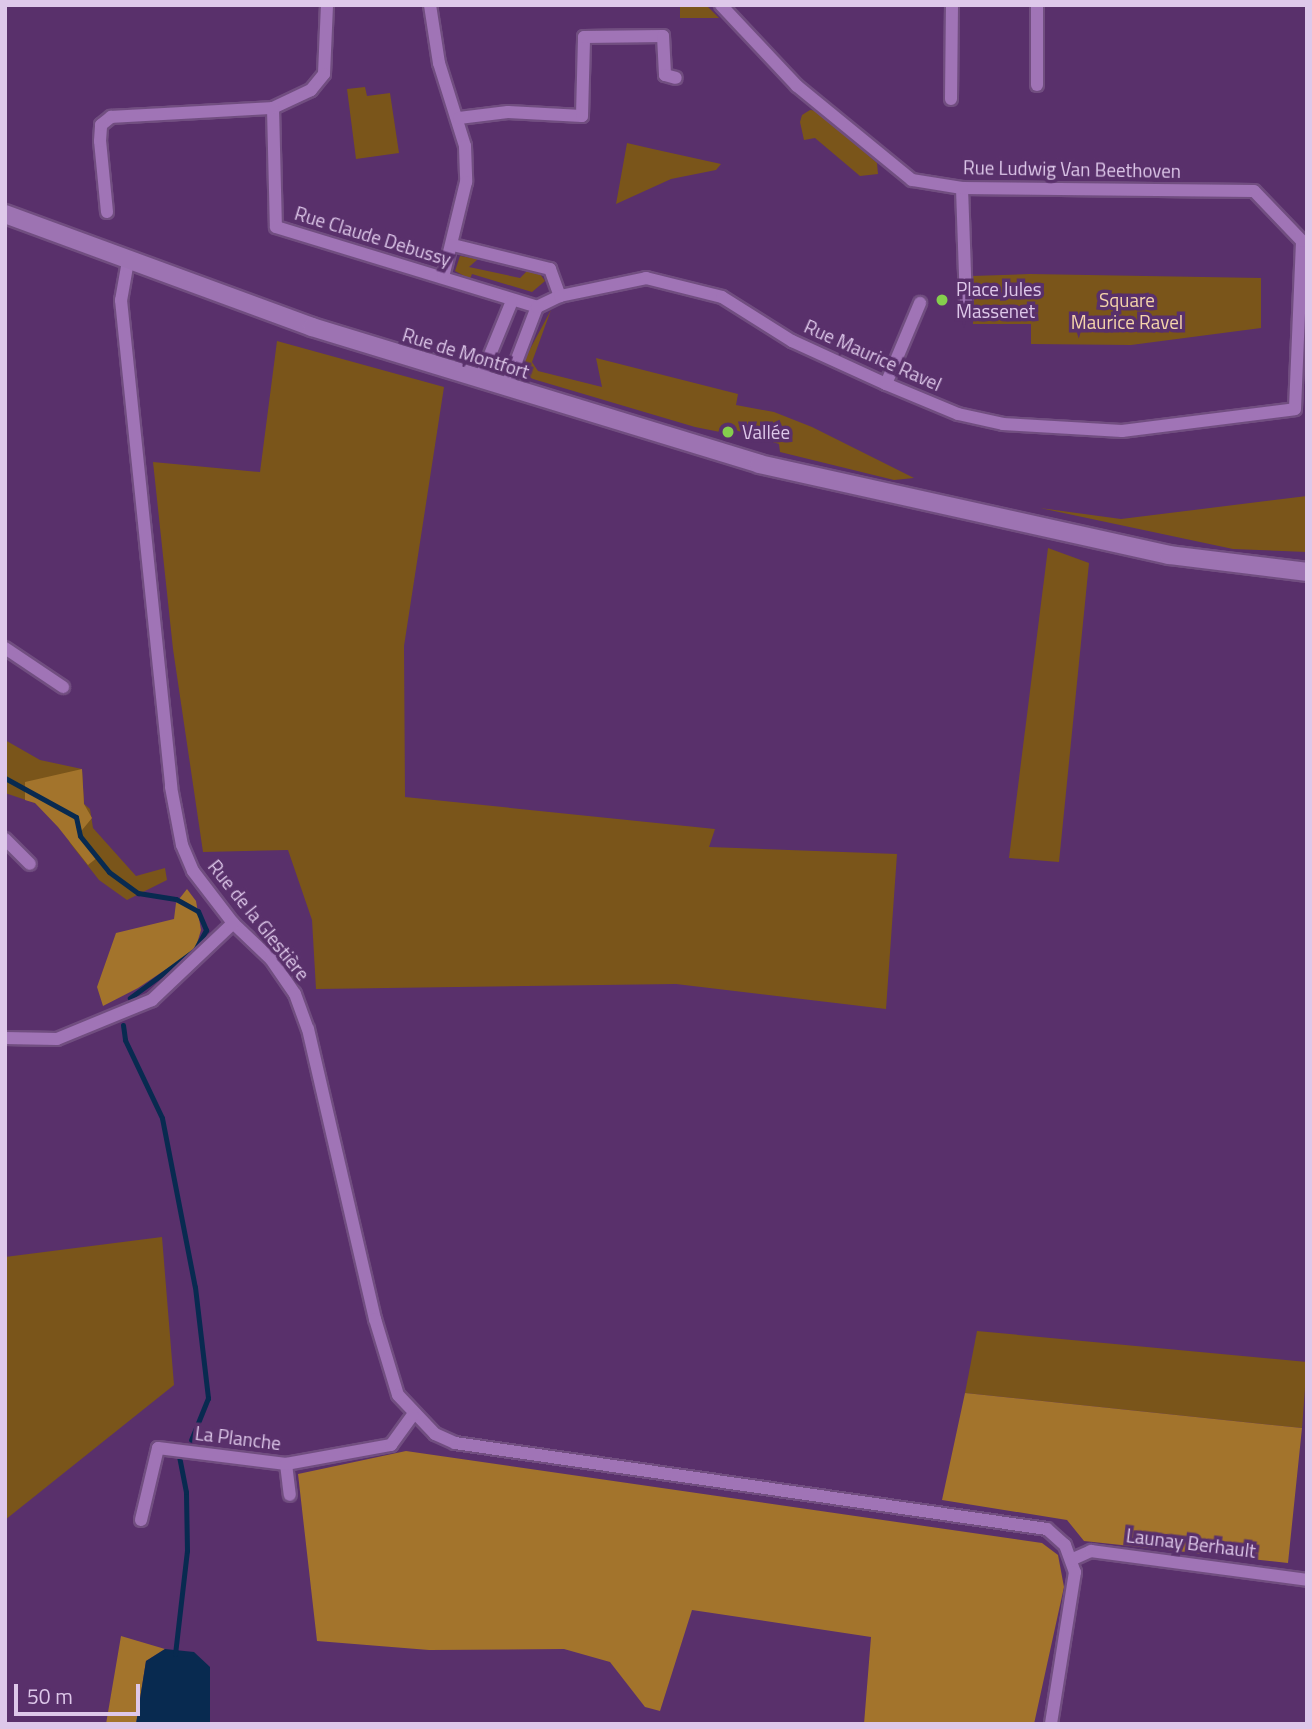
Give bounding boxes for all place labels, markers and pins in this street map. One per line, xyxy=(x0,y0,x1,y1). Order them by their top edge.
place label: Place Jules Massenet xyxy=(956,278,1042,322)
marker: Place Jules Massenet xyxy=(934,292,950,308)
place label: Vallée xyxy=(742,421,790,443)
marker: Vallée xyxy=(720,424,736,440)

